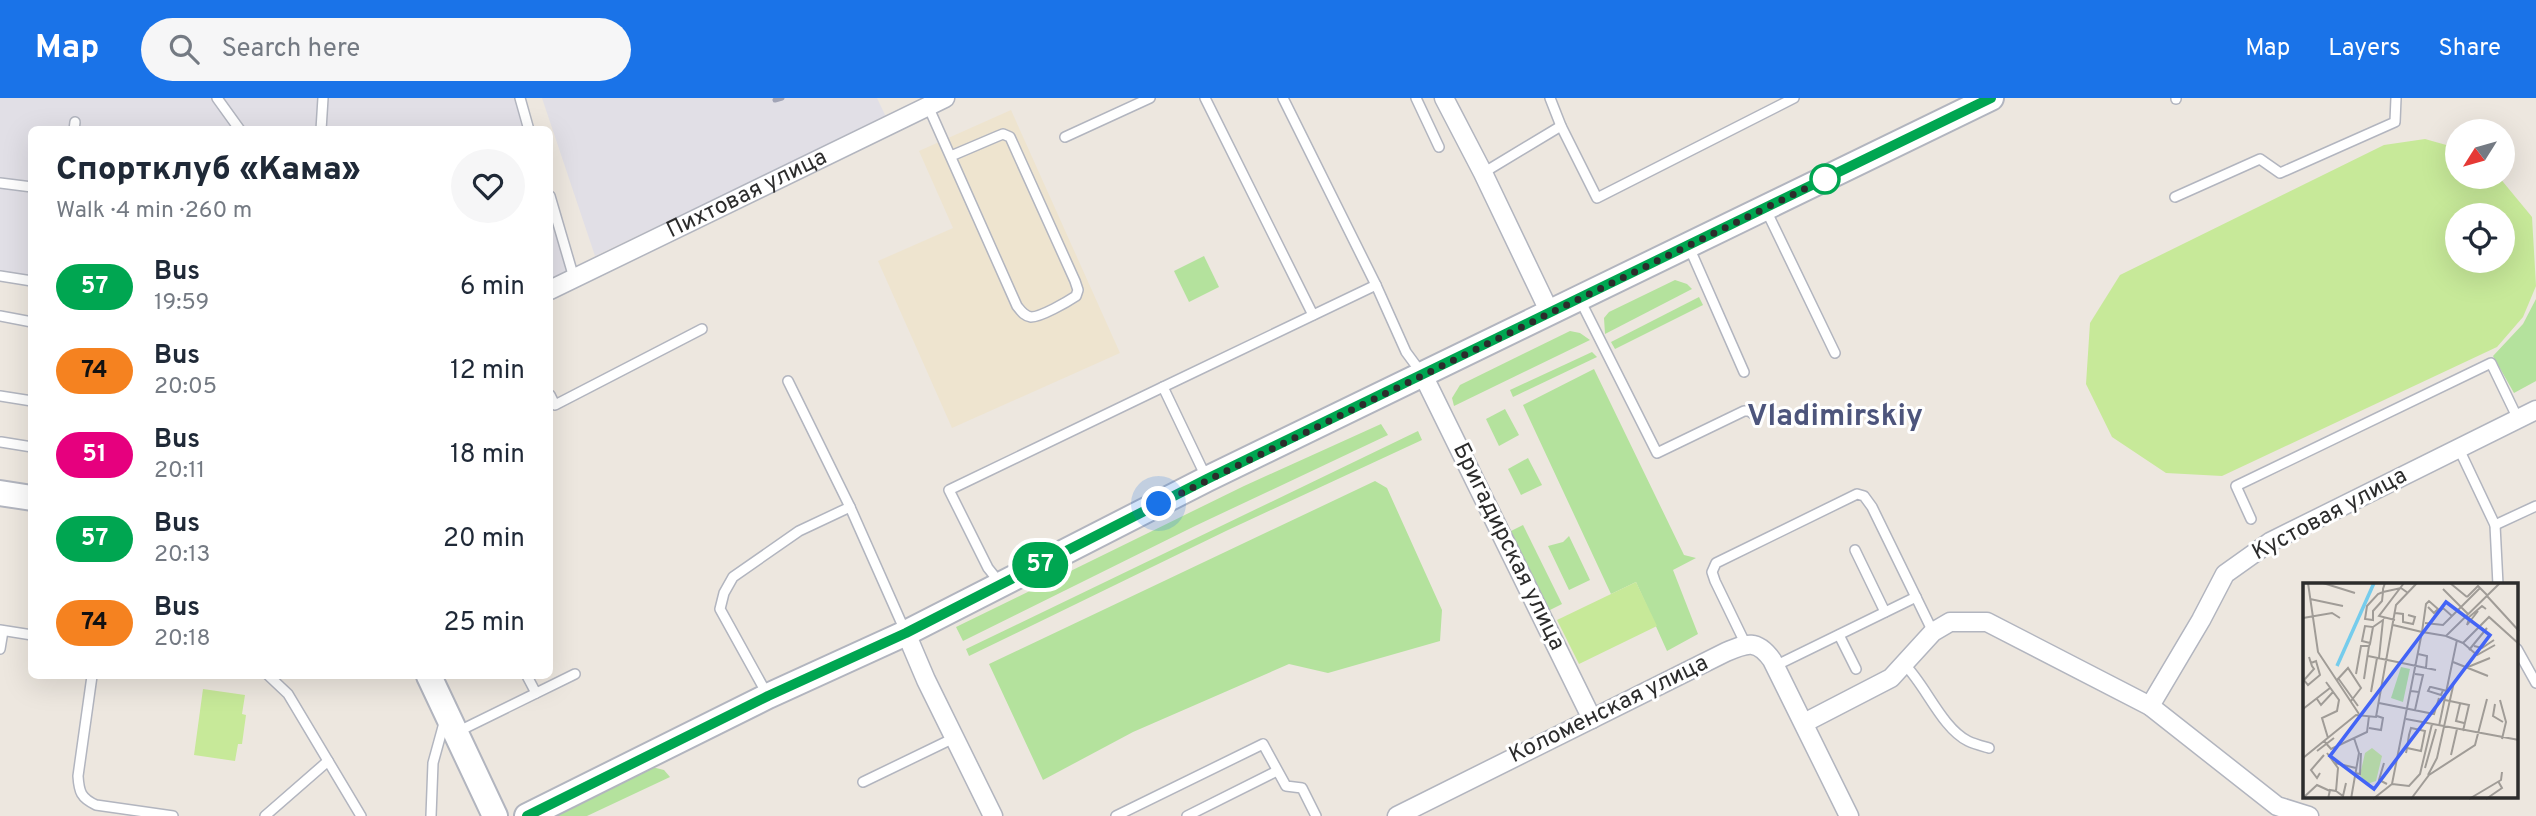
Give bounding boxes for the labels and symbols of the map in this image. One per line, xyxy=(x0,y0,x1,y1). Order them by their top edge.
north arrow xyxy=(2445,119,2515,189)
street label: Пихтовая улица xyxy=(662,143,832,246)
unlabelled marker xyxy=(1810,164,1840,194)
district label: Vladimirskiy xyxy=(1747,399,1923,436)
street label: Бригадирская улица xyxy=(1445,438,1571,656)
street label: Кустовая улица xyxy=(2248,462,2412,568)
your location xyxy=(1141,486,1176,521)
line badge: 57 xyxy=(1009,542,1072,588)
inset map xyxy=(2303,583,2518,798)
street label: Коломенская улица xyxy=(1505,649,1713,771)

